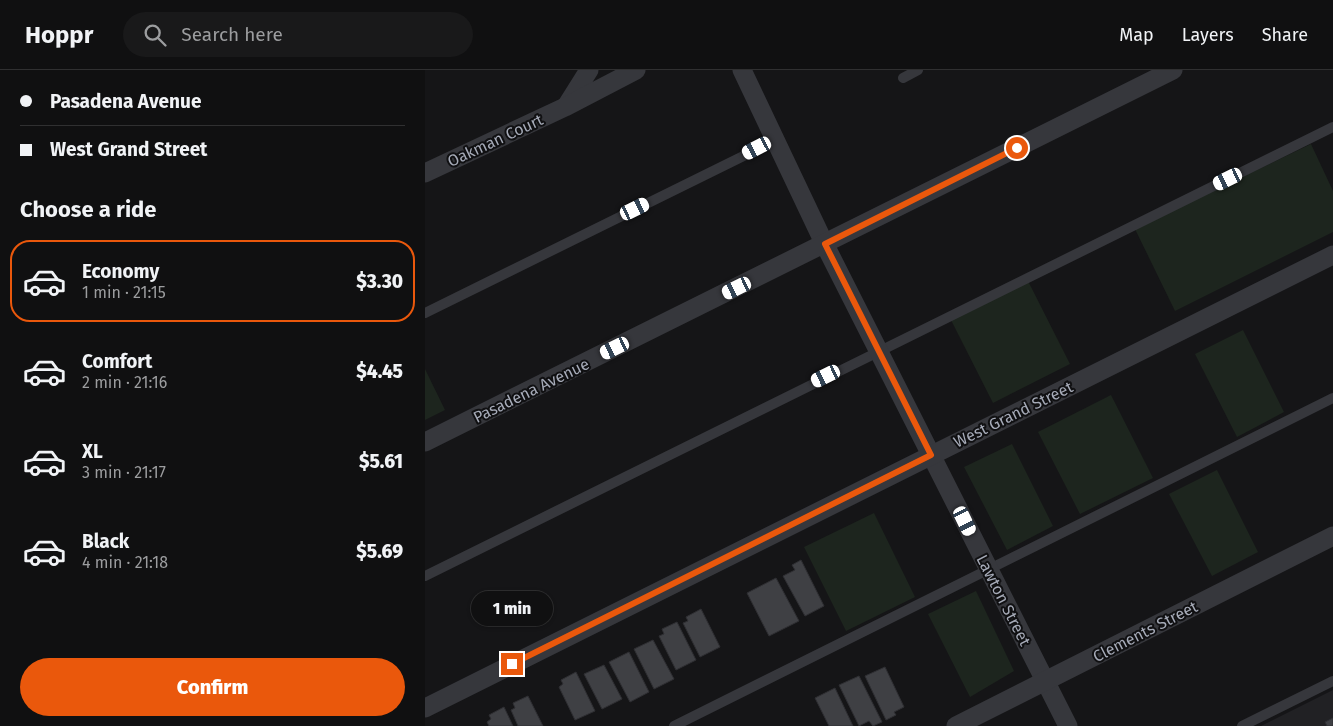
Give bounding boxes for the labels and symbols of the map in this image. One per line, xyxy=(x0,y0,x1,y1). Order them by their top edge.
street label: Oakman Court xyxy=(444,110,546,171)
car xyxy=(740,135,773,161)
route start xyxy=(1006,137,1028,159)
car xyxy=(1211,166,1244,192)
car xyxy=(618,196,651,222)
car xyxy=(720,275,753,301)
car xyxy=(598,335,631,361)
street label: Pasadena Avenue xyxy=(470,354,592,427)
car xyxy=(809,363,842,389)
street label: West Grand Street xyxy=(951,377,1076,452)
car xyxy=(951,504,978,538)
street label: Lawton Street xyxy=(972,551,1035,649)
callout: 1 min xyxy=(471,592,553,626)
street label: Clements Street xyxy=(1090,597,1201,666)
route end xyxy=(501,653,523,675)

